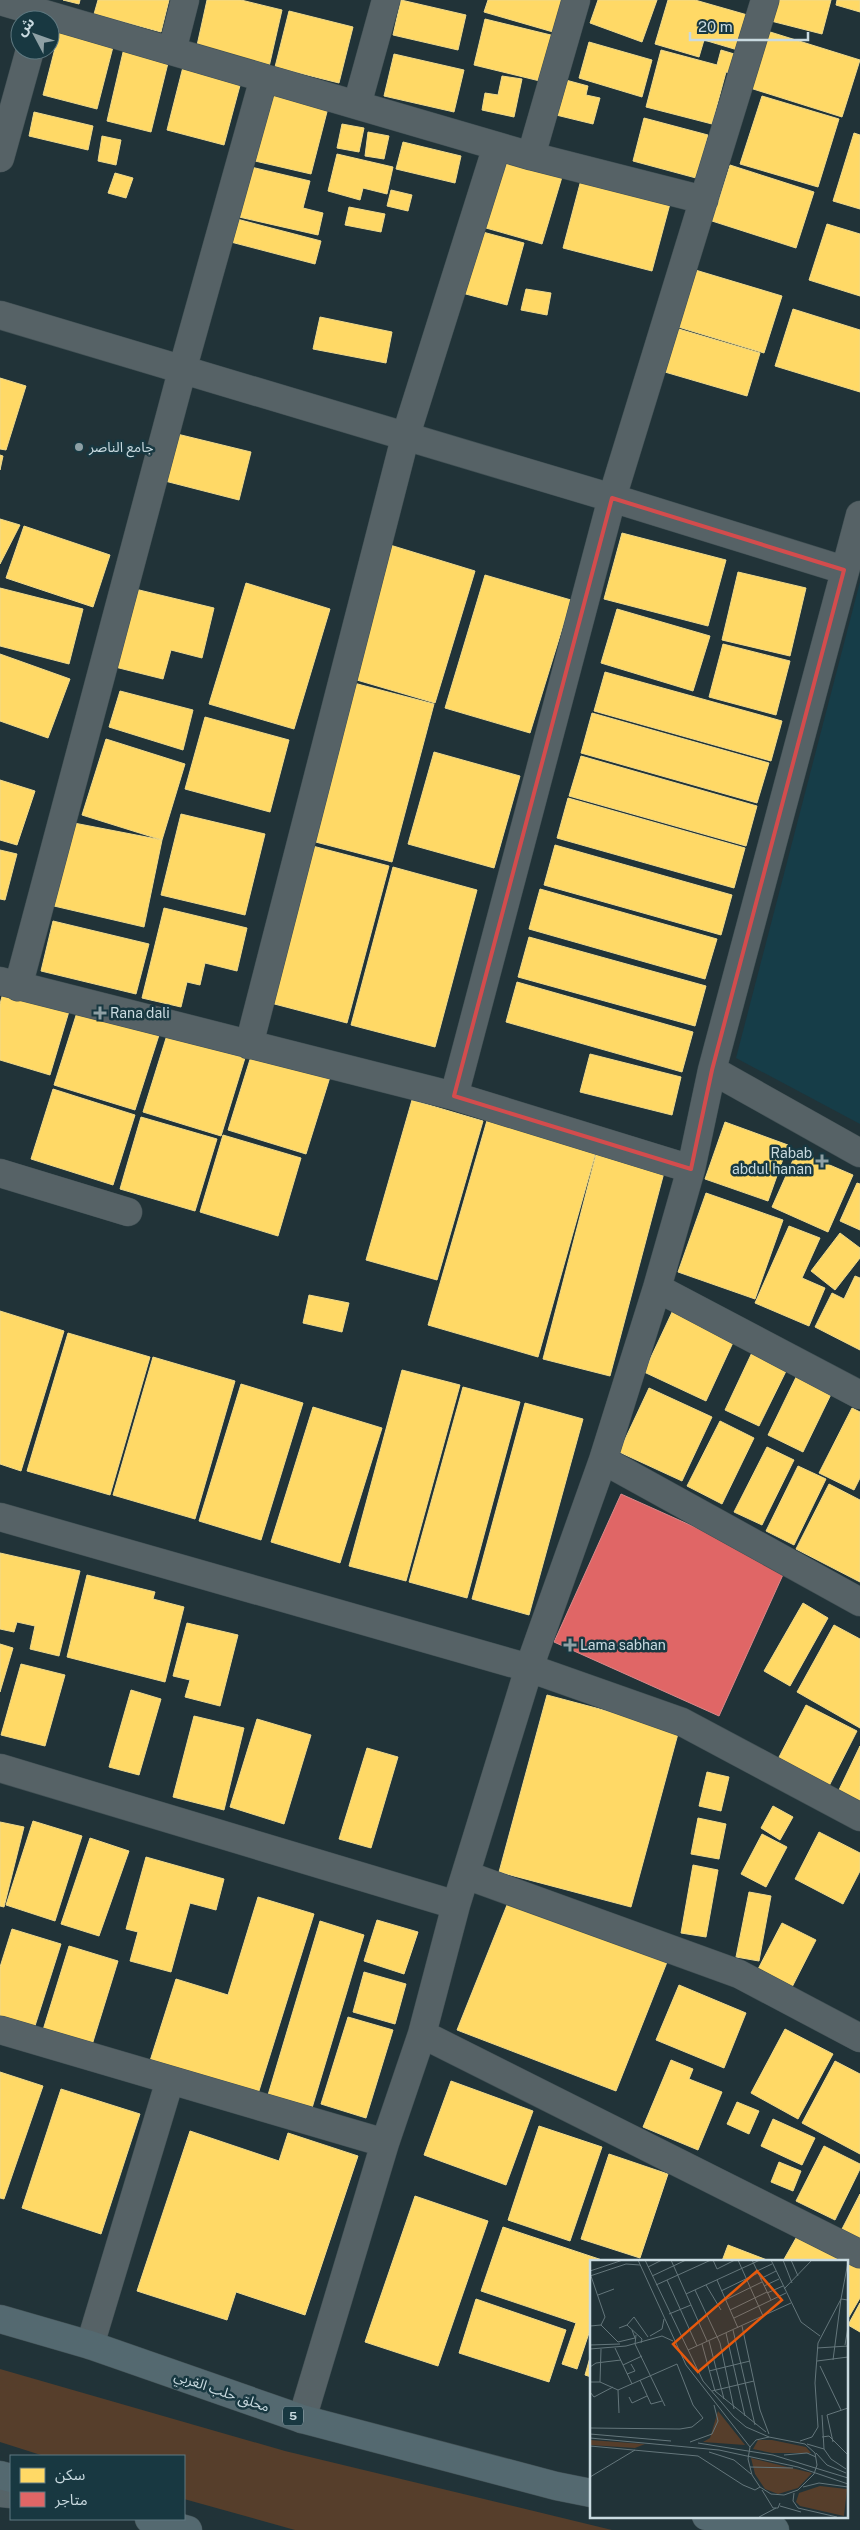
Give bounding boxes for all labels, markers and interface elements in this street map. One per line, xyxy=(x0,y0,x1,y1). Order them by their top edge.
north arrow xyxy=(10,10,60,60)
scale bar xyxy=(690,10,808,42)
text: ش xyxy=(13,14,38,39)
text: 20 m xyxy=(698,18,733,35)
place label: جامع الناصر xyxy=(88,439,154,458)
marker: جامع الناصر xyxy=(73,441,85,453)
place label: Rana dali xyxy=(110,1005,170,1021)
marker: Rana dali xyxy=(94,1007,106,1019)
place label: Rabab abdul hanan xyxy=(732,1145,812,1177)
marker: Rabab abdul hanan xyxy=(816,1155,828,1167)
place label: Lama sabhan xyxy=(580,1637,666,1653)
marker: Lama sabhan xyxy=(564,1639,576,1651)
inset map xyxy=(590,2260,848,2518)
street label: محلق حلب الغربي xyxy=(171,2367,272,2418)
road number: 5 xyxy=(283,2406,303,2426)
legend xyxy=(10,2455,185,2520)
text: سكن xyxy=(55,2466,86,2484)
text: متاجر xyxy=(54,2491,88,2509)

